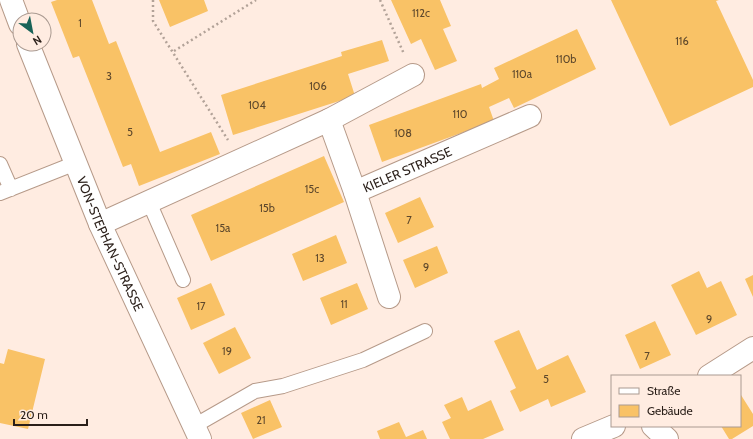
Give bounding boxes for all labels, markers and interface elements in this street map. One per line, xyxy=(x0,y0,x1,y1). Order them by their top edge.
house number: 112c xyxy=(412,6,430,20)
north arrow xyxy=(12,12,52,52)
house number: 1 xyxy=(78,16,82,30)
text: N xyxy=(30,32,44,48)
house number: 116 xyxy=(675,34,689,48)
house number: 110b xyxy=(556,52,576,66)
house number: 110a xyxy=(512,67,533,81)
house number: 3 xyxy=(106,69,112,83)
house number: 106 xyxy=(309,79,327,93)
house number: 104 xyxy=(248,98,266,112)
house number: 110 xyxy=(453,107,468,121)
house number: 5 xyxy=(127,125,133,139)
house number: 108 xyxy=(394,126,412,140)
street label: KIELER STRASSE xyxy=(360,143,454,196)
street label: VON-STEPHAN-STRASSE xyxy=(74,174,147,314)
house number: 15c xyxy=(305,182,319,196)
house number: 15b xyxy=(259,201,275,215)
house number: 7 xyxy=(406,213,412,227)
house number: 15a xyxy=(216,221,231,235)
house number: 13 xyxy=(315,251,325,265)
house number: 9 xyxy=(423,260,429,274)
house number: 11 xyxy=(340,297,348,311)
house number: 17 xyxy=(196,299,206,313)
house number: 9 xyxy=(706,312,712,326)
house number: 19 xyxy=(222,344,232,358)
house number: 7 xyxy=(644,349,650,363)
house number: 5 xyxy=(543,372,549,386)
legend xyxy=(611,375,741,427)
text: Straße xyxy=(647,383,680,398)
scale bar xyxy=(14,401,87,427)
text: Gebäude xyxy=(647,403,693,418)
text: 20 m xyxy=(20,407,48,422)
house number: 21 xyxy=(256,413,266,427)

